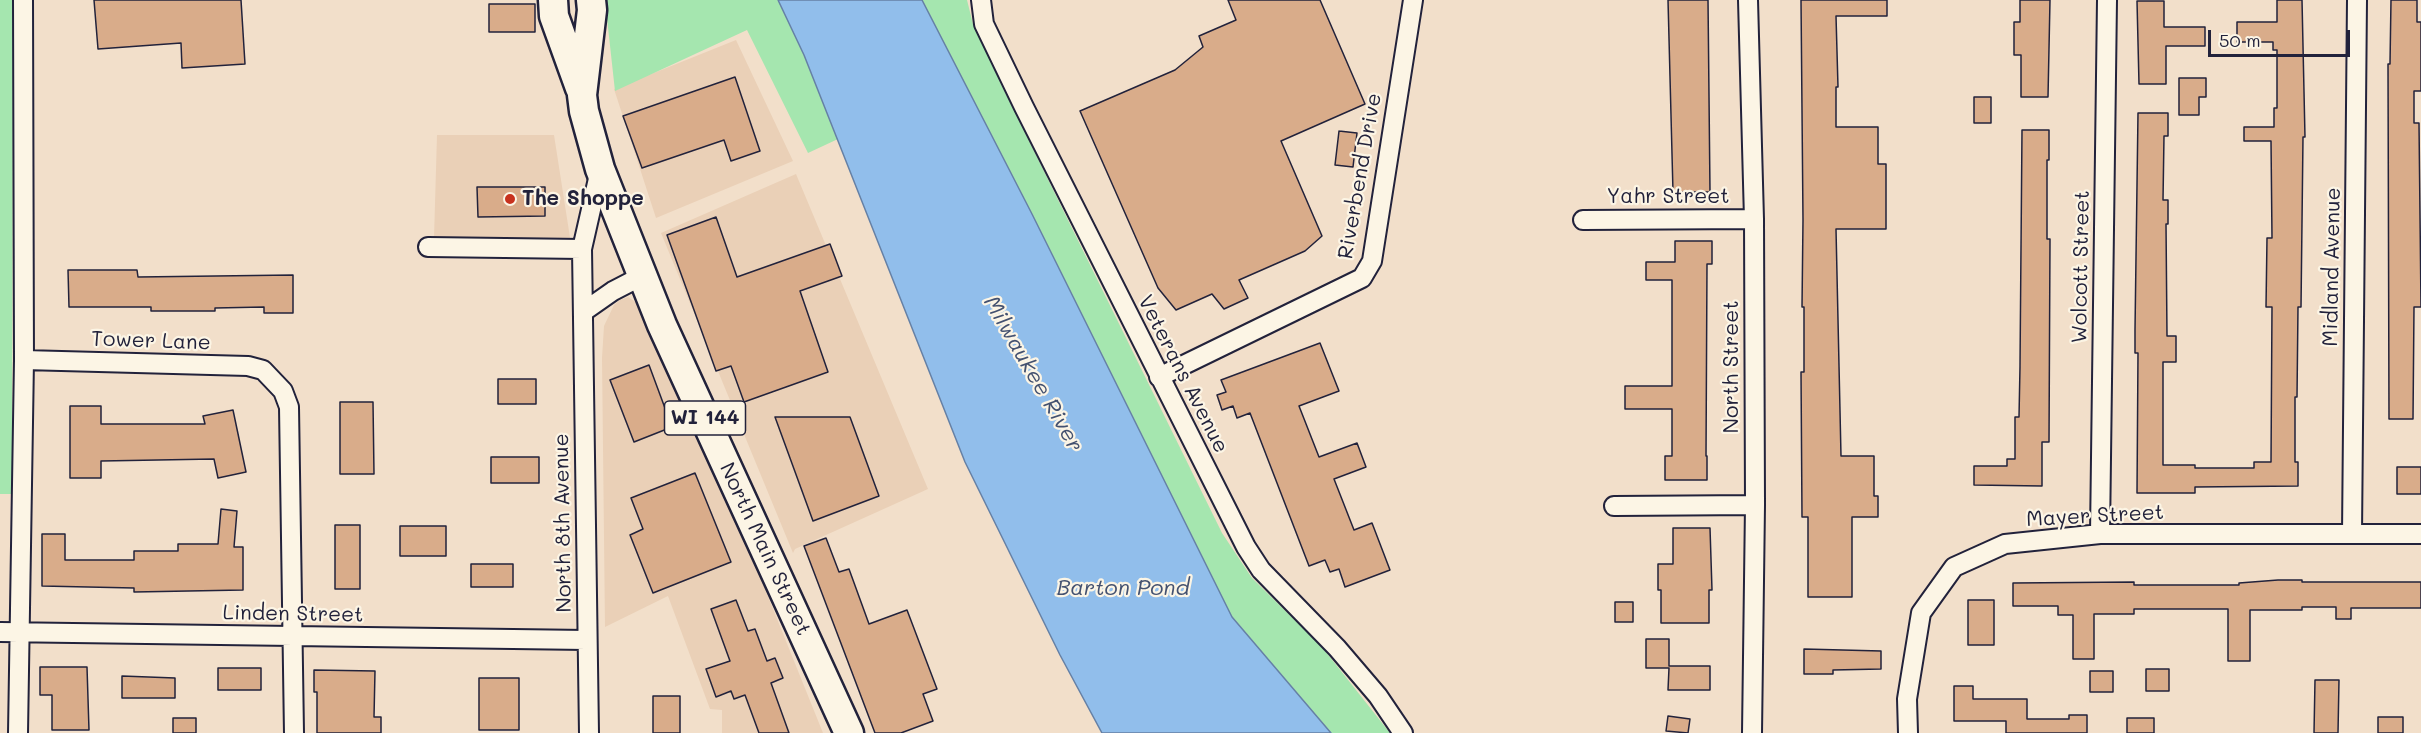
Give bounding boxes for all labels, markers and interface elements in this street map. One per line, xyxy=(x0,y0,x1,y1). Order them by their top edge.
scale bar xyxy=(2211,18,2354,56)
text: 50 m xyxy=(2219,28,2261,52)
street label: Riverbend Drive xyxy=(1333,91,1387,261)
street label: Yahr Street xyxy=(1607,184,1729,210)
place label: The Shoppe xyxy=(522,186,644,212)
street label: Midland Avenue xyxy=(2318,187,2346,347)
street label: Wolcott Street xyxy=(2067,190,2095,344)
marker: The Shoppe xyxy=(503,192,517,206)
water label: Milwaukee River xyxy=(978,291,1088,457)
street label: Veterans Avenue xyxy=(1132,291,1234,457)
street label: North Street xyxy=(1719,300,1745,434)
street label: Tower Lane xyxy=(91,326,211,356)
road number: WI 144 xyxy=(664,401,746,435)
street label: North 8th Avenue xyxy=(549,433,577,613)
street label: North Main Street xyxy=(714,459,816,639)
street label: Mayer Street xyxy=(2025,500,2165,532)
water label: Barton Pond xyxy=(1057,575,1189,601)
street label: Linden Street xyxy=(222,600,364,628)

